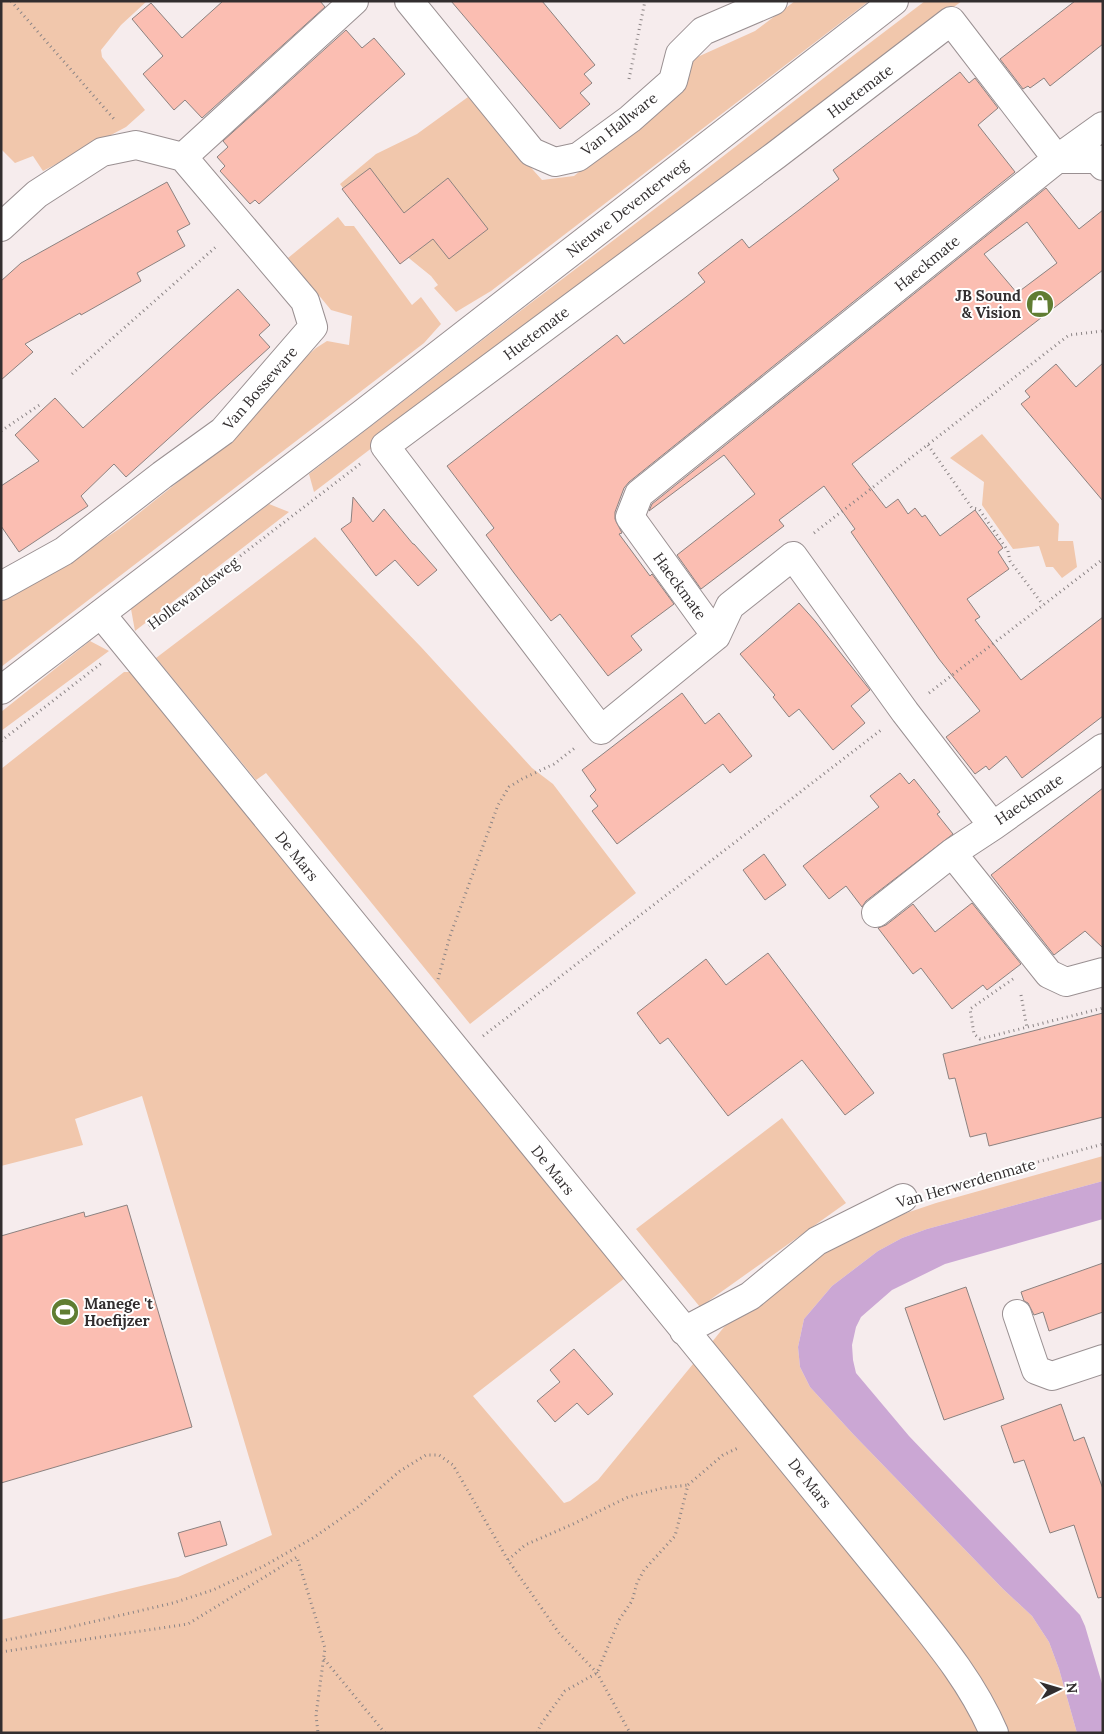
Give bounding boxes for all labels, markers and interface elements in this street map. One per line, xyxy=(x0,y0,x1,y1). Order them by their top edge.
street label: Huetemate xyxy=(823,60,897,122)
street label: Van Hallware xyxy=(576,88,661,160)
street label: Nieuwe Deventerweg xyxy=(562,154,692,261)
street label: Haeckmate xyxy=(891,231,963,295)
place label: JB Sound & Vision xyxy=(955,286,1021,322)
shop icon: JB Sound & Vision xyxy=(1025,289,1055,319)
street label: Huetemate xyxy=(499,302,573,364)
street label: Van Bosseware xyxy=(218,342,301,434)
street label: Haeckmate xyxy=(649,549,711,623)
street label: Hollewandsweg xyxy=(144,552,243,633)
street label: Haeckmate xyxy=(991,769,1067,829)
street label: De Mars xyxy=(271,827,323,885)
street label: De Mars xyxy=(527,1141,579,1199)
street label: Van Herwerdenmate xyxy=(893,1154,1038,1212)
place label: Manege 't Hoefijzer xyxy=(84,1294,154,1330)
sports icon: Manege 't Hoefijzer xyxy=(50,1297,80,1327)
street label: De Mars xyxy=(784,1454,836,1512)
north arrow xyxy=(1034,1664,1084,1714)
text: N xyxy=(1063,1682,1081,1694)

